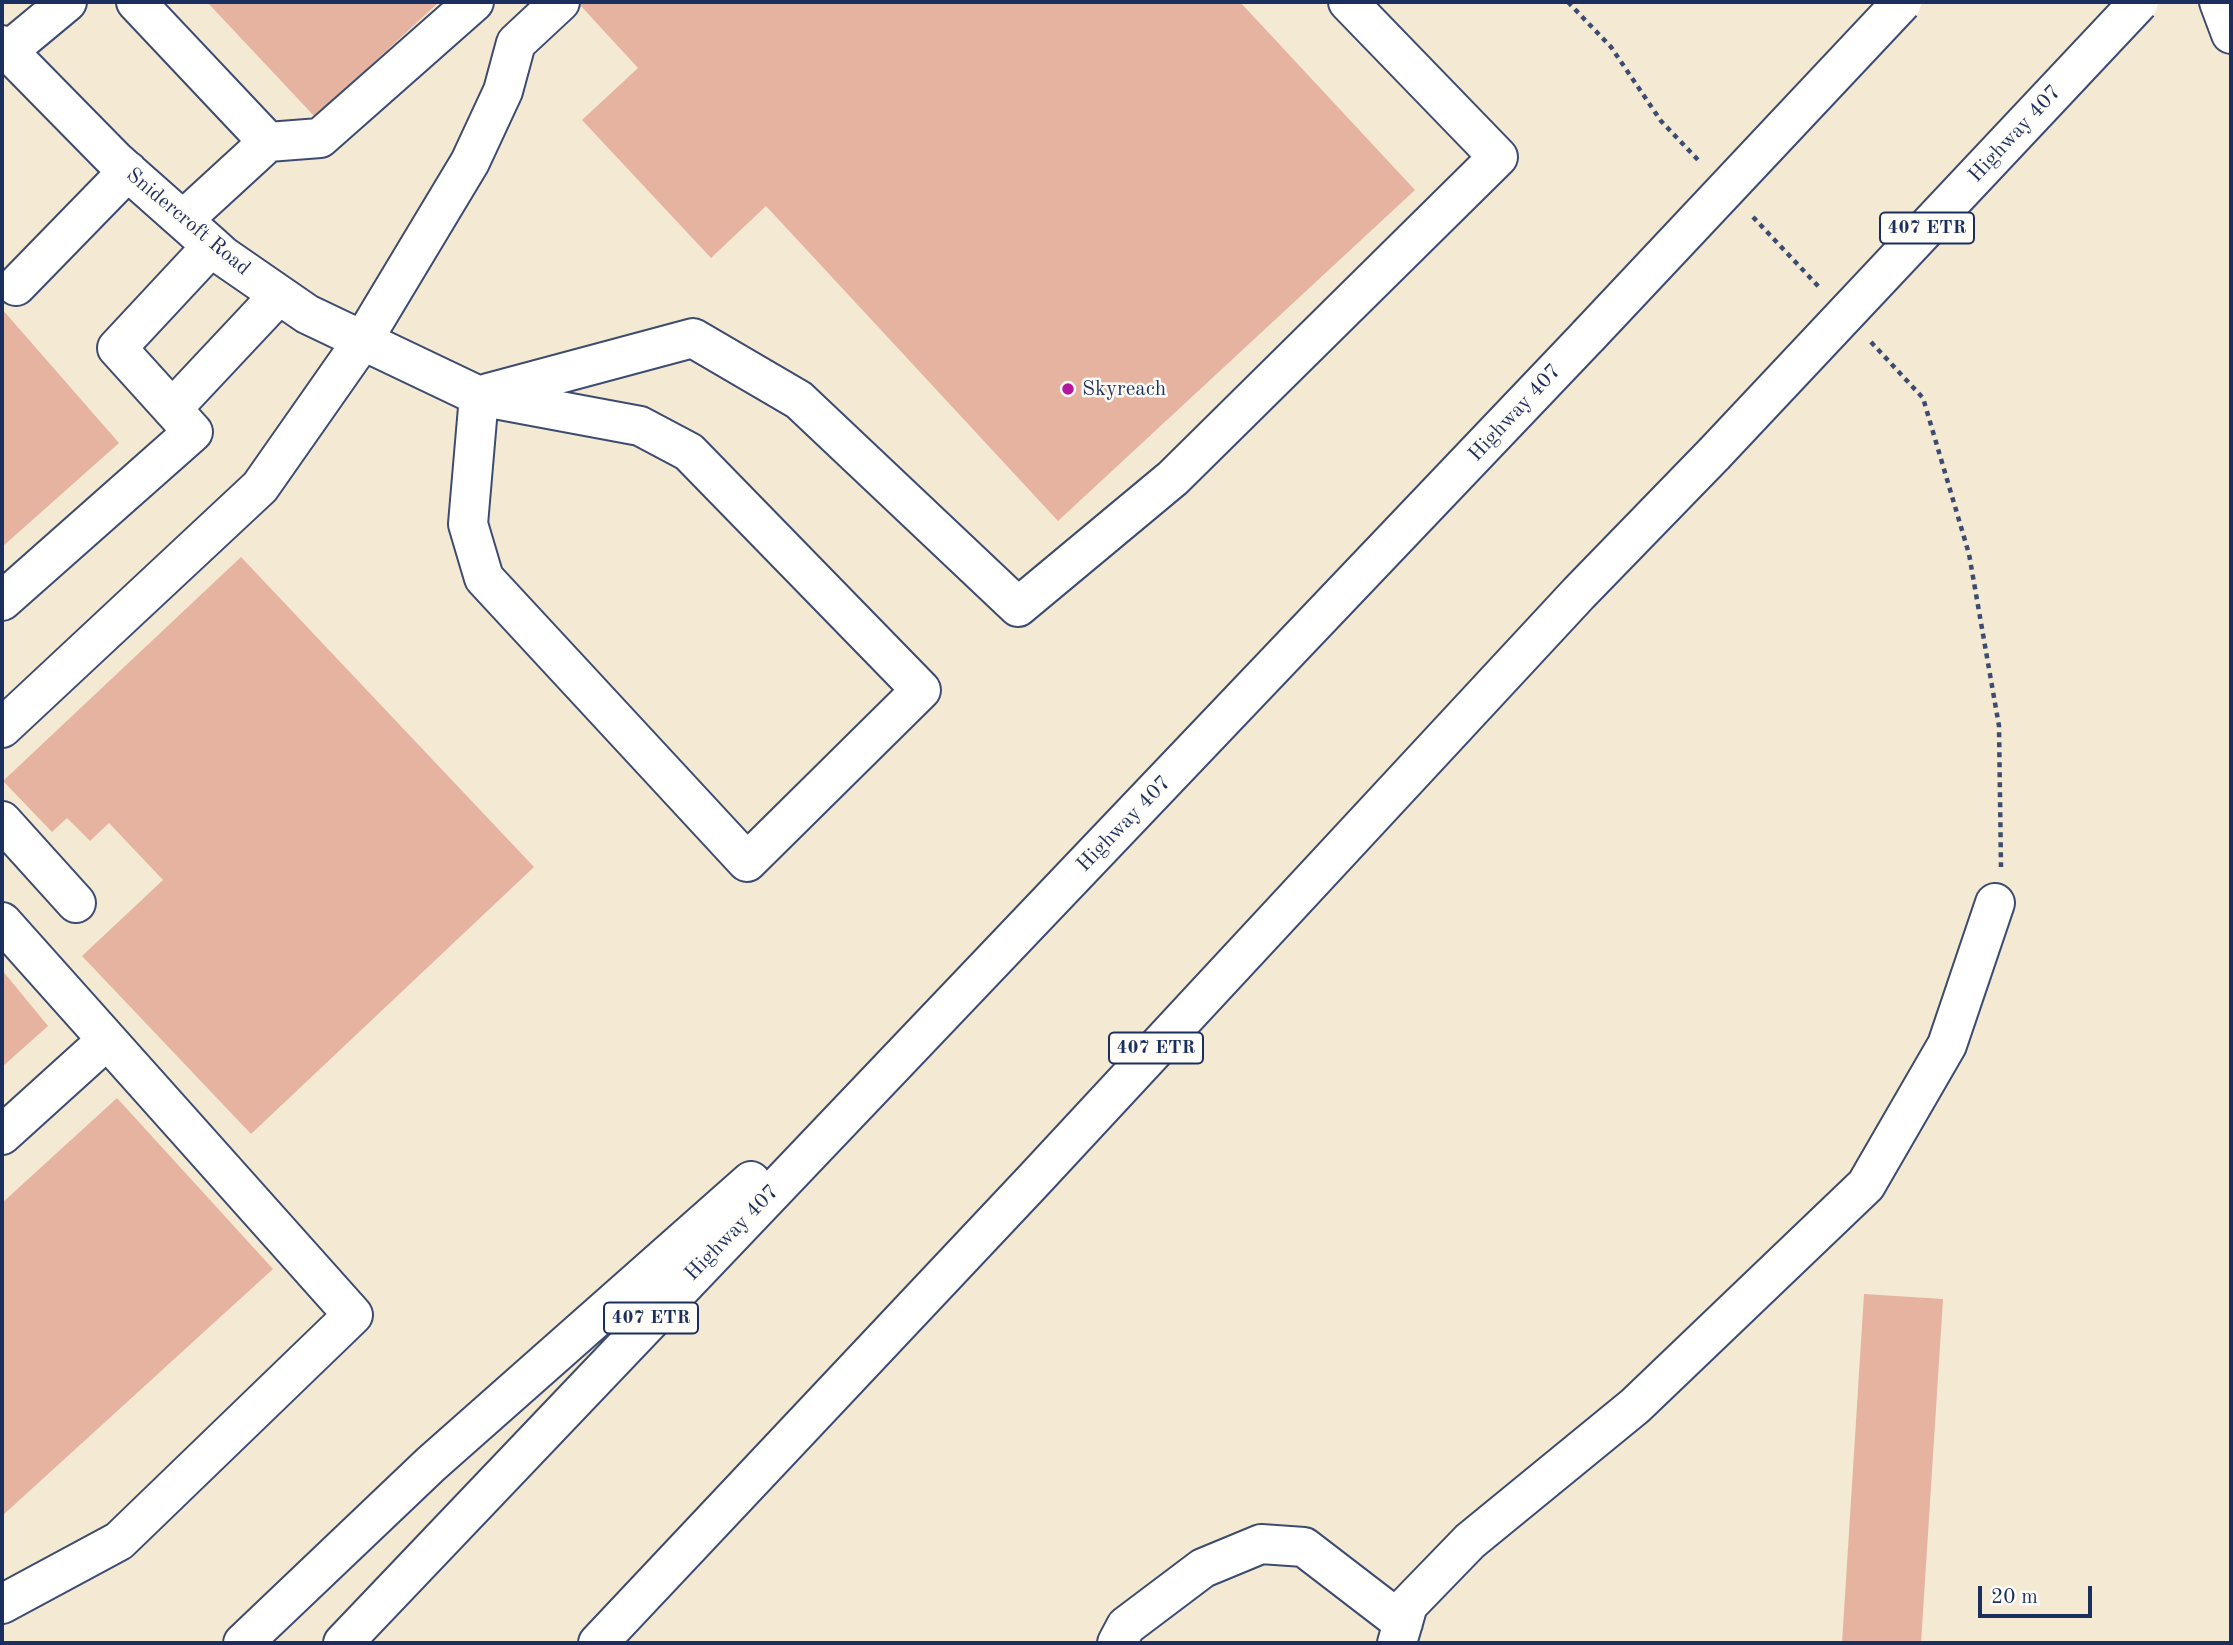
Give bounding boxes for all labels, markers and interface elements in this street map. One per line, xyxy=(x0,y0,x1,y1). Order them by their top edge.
street label: Highway 407 xyxy=(1963,80,2067,188)
street label: Snidercroft Road xyxy=(121,163,255,281)
road number: 407 ETR xyxy=(1880,212,1974,244)
street label: Highway 407 xyxy=(1463,359,1567,467)
place label: Skyreach xyxy=(1082,376,1166,402)
marker: Skyreach xyxy=(1060,381,1076,397)
street label: Highway 407 xyxy=(1072,771,1176,877)
road number: 407 ETR xyxy=(1109,1032,1203,1064)
street label: Highway 407 xyxy=(680,1180,784,1286)
road number: 407 ETR xyxy=(604,1302,698,1334)
scale bar xyxy=(1981,1572,2095,1616)
text: 20 m xyxy=(1991,1587,2038,1608)

